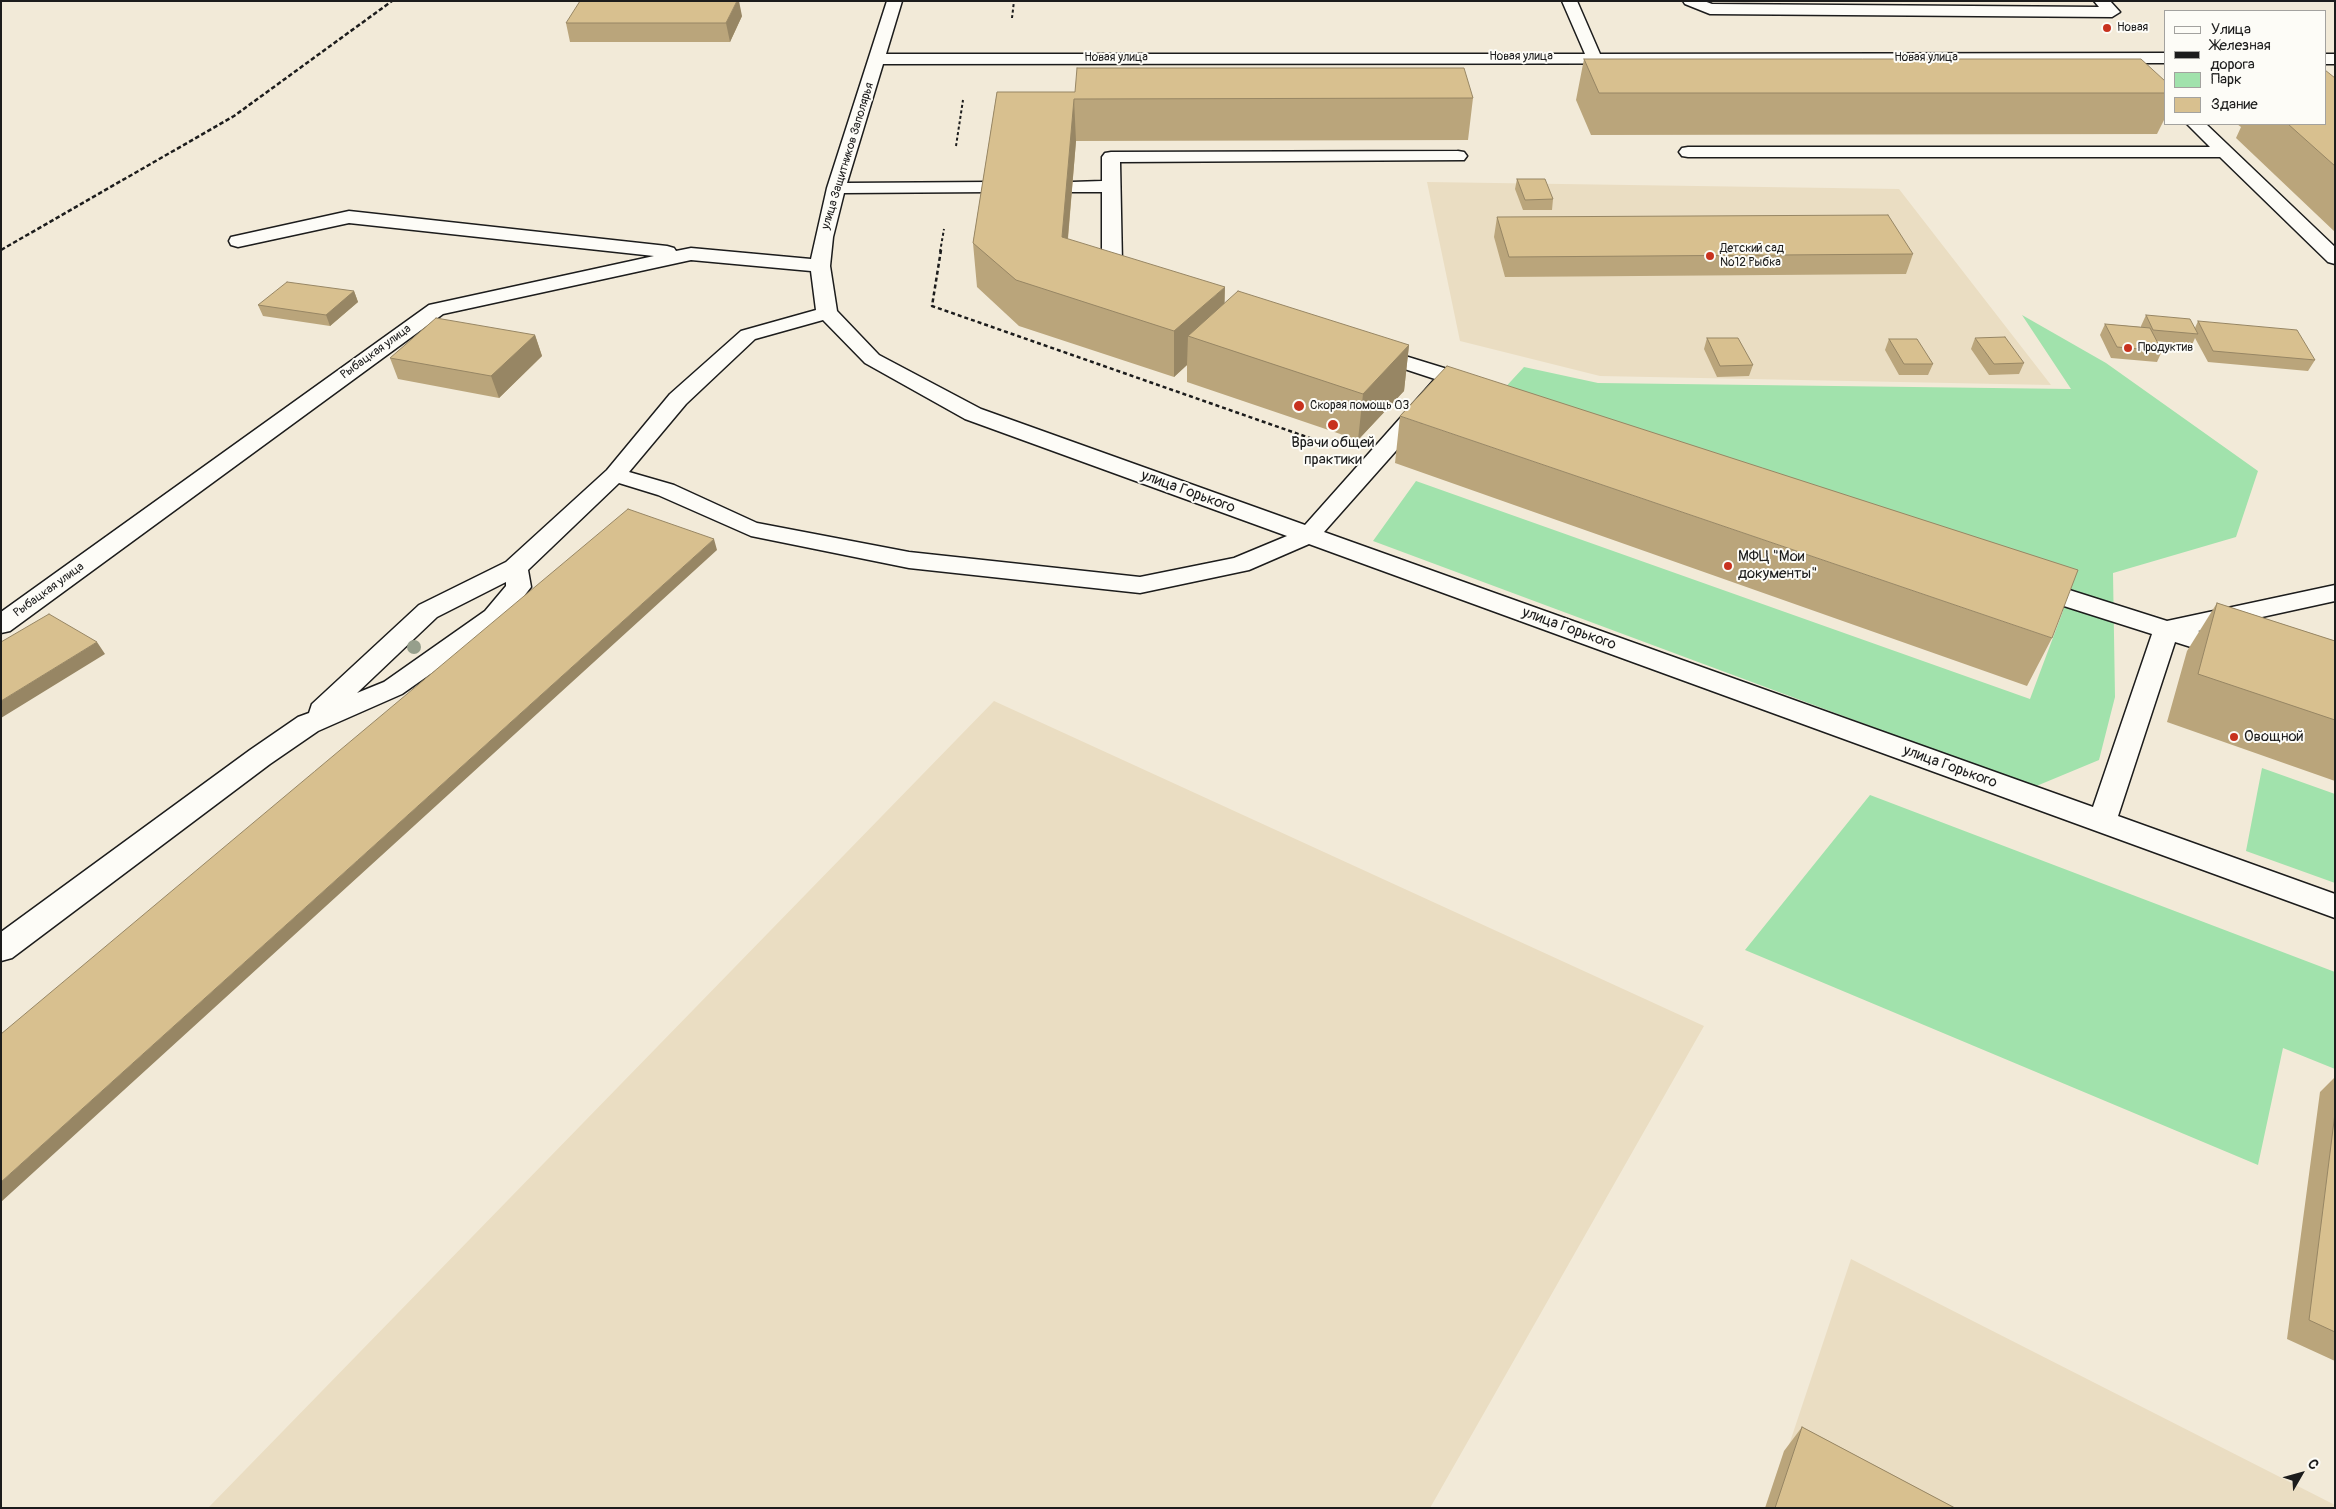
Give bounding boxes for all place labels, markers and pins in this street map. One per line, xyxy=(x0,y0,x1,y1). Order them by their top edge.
place label: Новая xyxy=(2117,21,2148,35)
marker: Новая xyxy=(2101,22,2113,34)
place label: Детский сад №12 Рыбка xyxy=(1720,242,1784,270)
marker: Детский сад №12 Рыбка xyxy=(1704,250,1716,262)
place label: Продуктив xyxy=(2138,341,2193,355)
marker: Продуктив xyxy=(2122,342,2134,354)
marker: Скорая помощь 03 xyxy=(1292,399,1306,413)
place label: Скорая помощь 03 xyxy=(1310,399,1409,413)
marker: Врачи общей практики xyxy=(1326,418,1340,432)
place label: Врачи общей практики xyxy=(1291,434,1375,469)
place label: МФЦ "Мои документы" xyxy=(1738,548,1817,583)
marker: МФЦ "Мои документы" xyxy=(1722,560,1734,572)
place label: Овощной xyxy=(2244,728,2304,746)
marker: Овощной xyxy=(2228,731,2240,743)

